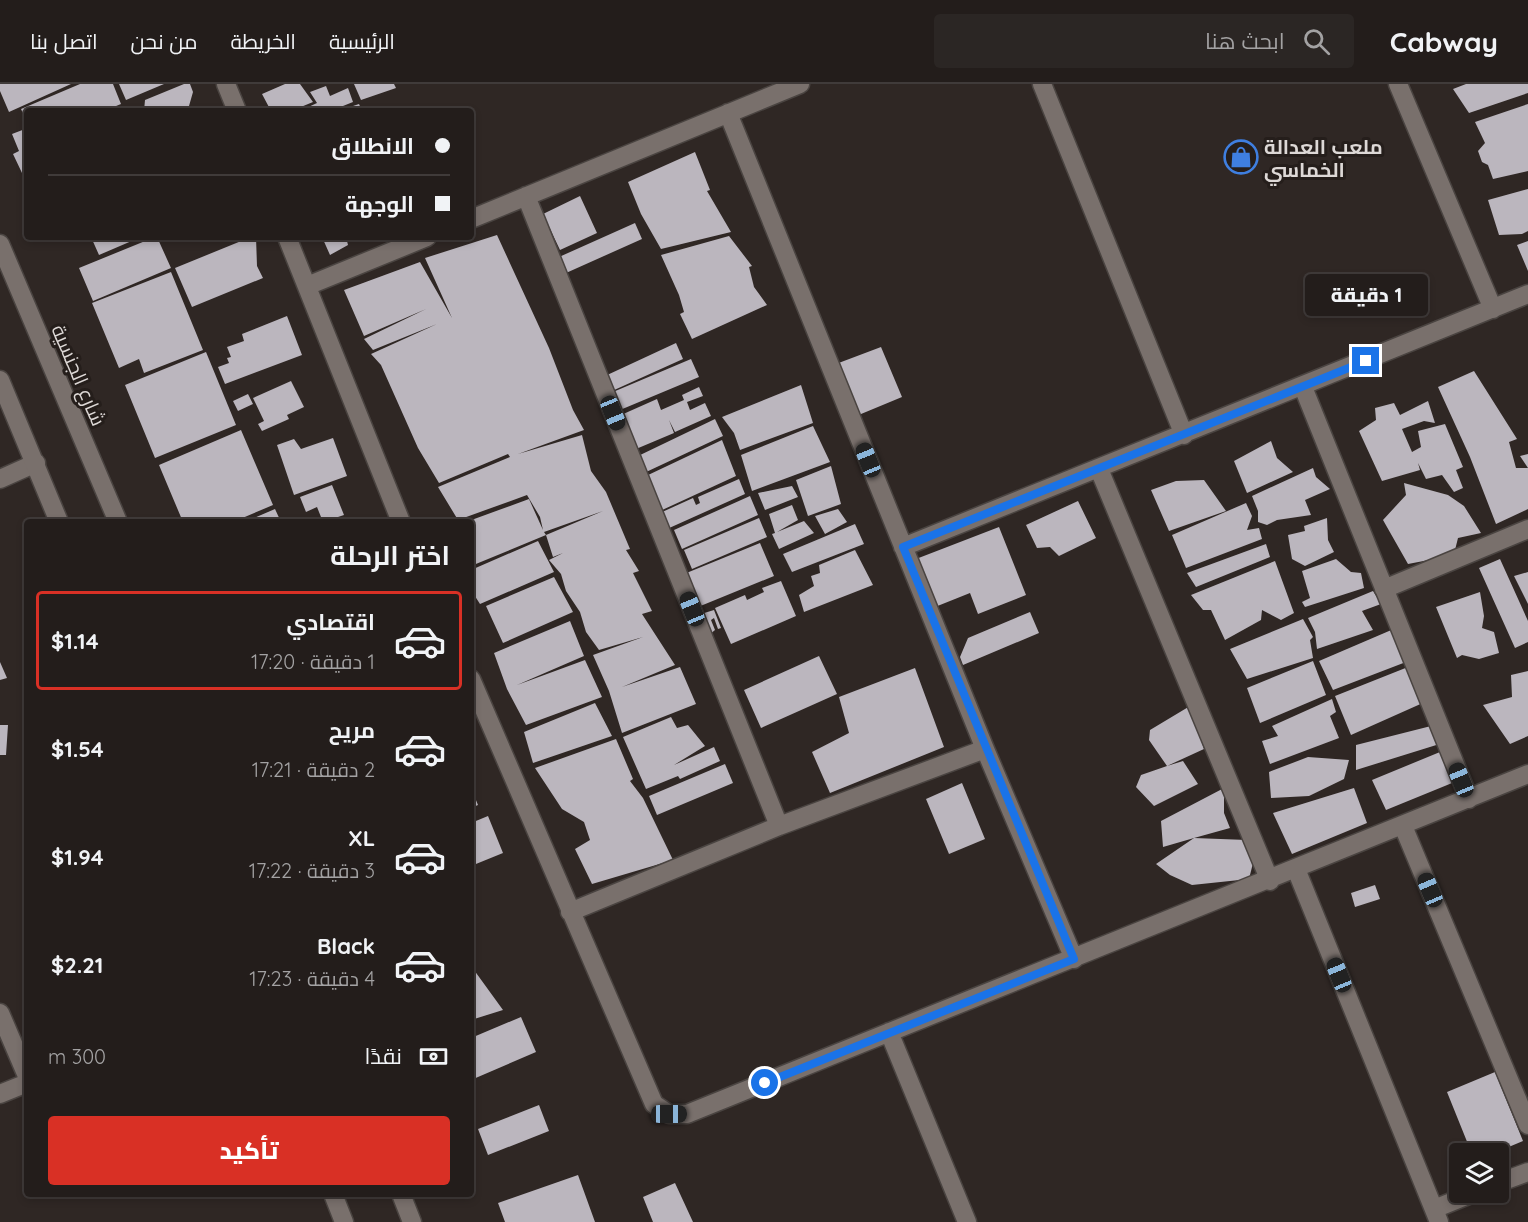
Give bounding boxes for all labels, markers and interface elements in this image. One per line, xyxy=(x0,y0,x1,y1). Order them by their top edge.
search box xyxy=(934,14,1354,68)
text: Cabway xyxy=(1390,24,1498,59)
icon: search xyxy=(1300,25,1333,58)
text: ابحث هنا xyxy=(1205,27,1285,55)
text: اتصل بنا xyxy=(30,28,98,54)
text: من نحن xyxy=(131,28,197,54)
text: الخريطة xyxy=(230,28,296,54)
text: الرئيسية xyxy=(329,28,395,54)
text: الانطلاق xyxy=(331,132,414,160)
place label: ملعب العدالة الخماسي xyxy=(1264,134,1383,186)
shop icon: ملعب العدالة الخماسي xyxy=(1223,139,1259,175)
text: الوجهة xyxy=(345,190,414,218)
callout: 1 دقيقة xyxy=(1304,274,1428,316)
text: 1 دقيقة xyxy=(1331,282,1402,307)
street label: شارع الجنسية xyxy=(45,321,112,430)
route end xyxy=(1352,347,1379,374)
car xyxy=(598,393,628,433)
car xyxy=(853,440,883,480)
text: اختر الرحلة xyxy=(330,538,450,572)
car xyxy=(677,589,707,629)
text: اقتصادي xyxy=(286,608,375,636)
icon: car xyxy=(393,614,447,668)
text: $1.14 xyxy=(51,627,99,655)
text: 1 دقيقة · 17:20 xyxy=(251,649,375,674)
text: مريح xyxy=(329,716,375,744)
icon: car xyxy=(393,722,447,776)
text: $1.54 xyxy=(51,735,104,763)
text: 2 دقيقة · 17:21 xyxy=(252,757,375,782)
car xyxy=(1446,760,1476,800)
text: XL xyxy=(348,824,375,852)
icon: car xyxy=(393,830,447,884)
text: $1.94 xyxy=(51,843,104,871)
text: 3 دقيقة · 17:22 xyxy=(249,858,375,883)
car xyxy=(1415,870,1445,910)
text: Black xyxy=(317,932,375,960)
icon: car xyxy=(393,938,447,992)
text: $2.21 xyxy=(51,951,103,979)
car xyxy=(1324,955,1354,995)
text: 4 دقيقة · 17:23 xyxy=(249,966,375,991)
icon: cash xyxy=(417,1040,450,1073)
text: نقدًا xyxy=(364,1042,402,1070)
text: 300 m xyxy=(48,1044,106,1069)
route start xyxy=(751,1069,778,1096)
car xyxy=(651,1105,687,1123)
button: تأكيد xyxy=(48,1116,450,1185)
map controls xyxy=(1449,1143,1509,1203)
button: layers xyxy=(1449,1143,1509,1203)

